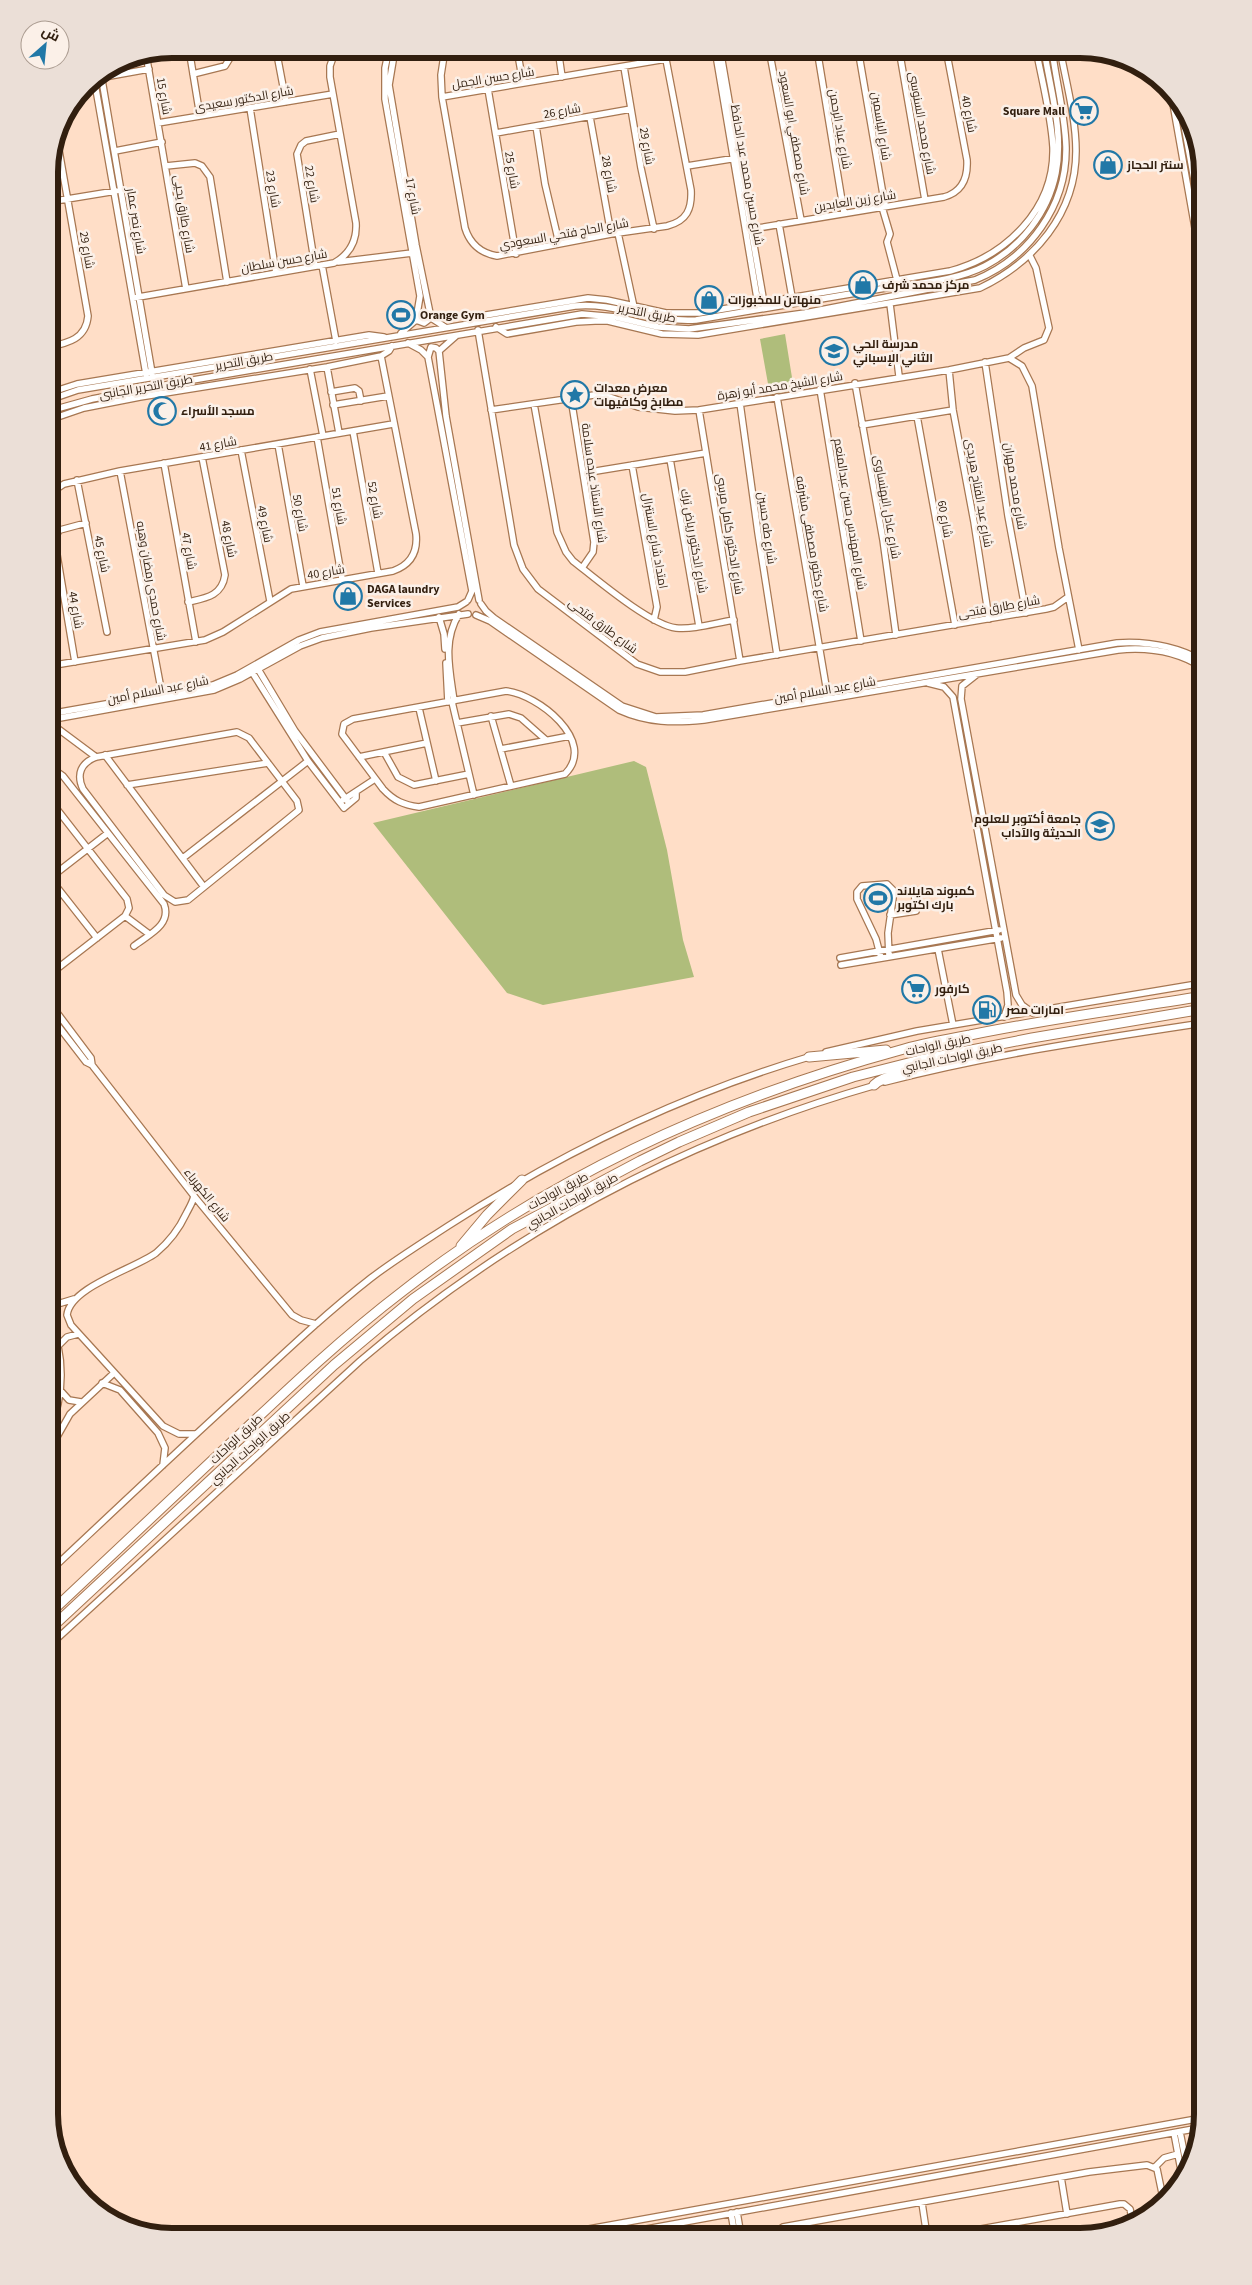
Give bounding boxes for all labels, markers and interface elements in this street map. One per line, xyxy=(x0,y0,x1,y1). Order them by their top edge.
north arrow xyxy=(20,20,70,70)
text: ش xyxy=(38,21,63,47)
street label: شارع حسن الجمل xyxy=(451,64,536,93)
street label: شارع مصطفي ابو السعود xyxy=(773,69,813,197)
street label: شارع محمد السنوسى xyxy=(904,70,939,176)
street label: شارع 15 xyxy=(152,76,175,116)
street label: شارع الدكتور سعيدى xyxy=(193,82,295,117)
street label: شارع عباد الرحمن xyxy=(824,88,855,171)
street label: شارع الياسمين xyxy=(867,91,894,162)
street label: شارع 40 xyxy=(957,94,980,134)
supermarket icon: Square Mall xyxy=(1069,96,1099,126)
street label: شارع 26 xyxy=(542,100,582,123)
street label: شارع حسين محمد عبد الحافظ xyxy=(726,103,767,247)
place label: Square Mall xyxy=(1003,103,1066,120)
street label: شارع 29 xyxy=(635,126,658,166)
street label: شارع 25 xyxy=(500,150,523,190)
shop icon: سنتر الحجاز xyxy=(1093,150,1123,180)
street label: شارع 28 xyxy=(597,154,620,194)
place label: سنتر الحجاز xyxy=(1126,157,1184,174)
street label: شارع 22 xyxy=(300,164,323,204)
street label: شارع 23 xyxy=(261,169,284,209)
street label: شارع طارق يحيى xyxy=(169,174,198,254)
street label: شارع 17 xyxy=(401,176,424,216)
street label: شارع نصر عمار xyxy=(122,186,149,255)
street label: شارع زين العابدين xyxy=(813,187,897,216)
street label: شارع الحاج فتحي السعودي xyxy=(498,215,630,255)
street label: شارع 29 xyxy=(75,230,98,270)
street label: شارع حسن سلطان xyxy=(240,246,329,277)
shop icon: مركز محمد شرف xyxy=(848,270,878,300)
place label: مركز محمد شرف xyxy=(882,277,970,294)
shop icon: منهاتن للمخبوزات xyxy=(694,285,724,315)
place label: منهاتن للمخبوزات xyxy=(728,292,821,309)
street label: طريق التحرير xyxy=(616,299,677,327)
sports icon: Orange Gym xyxy=(386,300,416,330)
place label: Orange Gym xyxy=(420,307,485,324)
school or university icon: مدرسة الحي الثاني الإسباني xyxy=(819,336,849,366)
place label: مدرسة الحي الثاني الإسباني xyxy=(853,336,933,368)
street label: طريق التحرير xyxy=(213,348,274,375)
street label: شارع الشيخ محمد أبو زهرة xyxy=(716,368,844,405)
street label: طريق التحرير الجانبى xyxy=(98,371,194,404)
place icon: معرض معدات مطابخ وكافيهات xyxy=(560,380,590,410)
place label: معرض معدات مطابخ وكافيهات xyxy=(594,380,684,411)
mosque icon: مسجد الأسراء xyxy=(147,396,177,426)
place label: مسجد الأسراء xyxy=(181,403,255,420)
street label: شارع الأستاذ عبده سلامة xyxy=(577,422,610,544)
street label: شارع 41 xyxy=(198,433,238,456)
street label: شارع المهندس حسن عبدالمنعم xyxy=(829,437,870,591)
street label: شارع عبد الفتاح هريدى xyxy=(961,437,996,549)
street label: شارع محمد مهران xyxy=(999,441,1030,531)
street label: شارع عادل البهنساوى xyxy=(869,454,904,560)
street label: شارع الدكتور كامل مرسى xyxy=(712,472,747,596)
street label: شارع دكتور مصطفى مشرفه xyxy=(791,475,832,614)
street label: شارع 52 xyxy=(363,480,386,520)
street label: شارع 51 xyxy=(327,486,350,526)
street label: شارع الدكتور رياض ترك xyxy=(676,487,711,595)
street label: شارع طه حسين xyxy=(753,491,780,565)
street label: امتداد شارع السنترال xyxy=(638,492,671,590)
street label: شارع 50 xyxy=(288,493,311,533)
street label: شارع 60 xyxy=(933,499,956,539)
street label: شارع 49 xyxy=(253,504,276,544)
street label: شارع 48 xyxy=(217,519,240,559)
street label: شارع حمدى رمضان وهبه xyxy=(132,520,169,642)
street label: شارع 47 xyxy=(177,531,200,571)
street label: شارع 45 xyxy=(90,534,113,574)
street label: شارع 40 xyxy=(306,561,346,584)
shop icon: DAGA laundry Services xyxy=(333,581,363,611)
place label: DAGA laundry Services xyxy=(367,581,440,612)
street label: شارع 44 xyxy=(64,590,87,630)
street label: شارع طارق فتحى xyxy=(957,592,1041,623)
street label: شارع طارق فتحى xyxy=(565,595,641,658)
street label: شارع عبد السلام أمين xyxy=(106,672,210,709)
street label: شارع عبد السلام أمين xyxy=(773,673,877,708)
place label: جامعة أكتوبر للعلوم الحديثة والآداب xyxy=(974,811,1081,842)
school or university icon: جامعة أكتوبر للعلوم الحديثة والآداب xyxy=(1085,811,1115,841)
sports icon: كمبوند هايلاند بارك اكتوبر xyxy=(863,883,893,913)
place label: كمبوند هايلاند بارك اكتوبر xyxy=(896,883,975,914)
supermarket icon: كارفور xyxy=(901,974,931,1004)
place label: كارفور xyxy=(934,981,970,998)
fuel station icon: امارات مصر xyxy=(972,995,1002,1025)
place label: امارات مصر xyxy=(1005,1002,1064,1019)
street label: طريق الواحات xyxy=(904,1030,972,1061)
street label: طريق الواحات الجانبي xyxy=(900,1040,1004,1078)
street label: شارع الكهرباء xyxy=(180,1165,234,1226)
street label: طريق الواحات xyxy=(525,1168,592,1214)
street label: طريق الواحات الجانبي xyxy=(523,1169,622,1235)
street label: طريق الواحات الجانبي xyxy=(207,1408,295,1490)
street label: طريق الواحات xyxy=(206,1411,266,1468)

